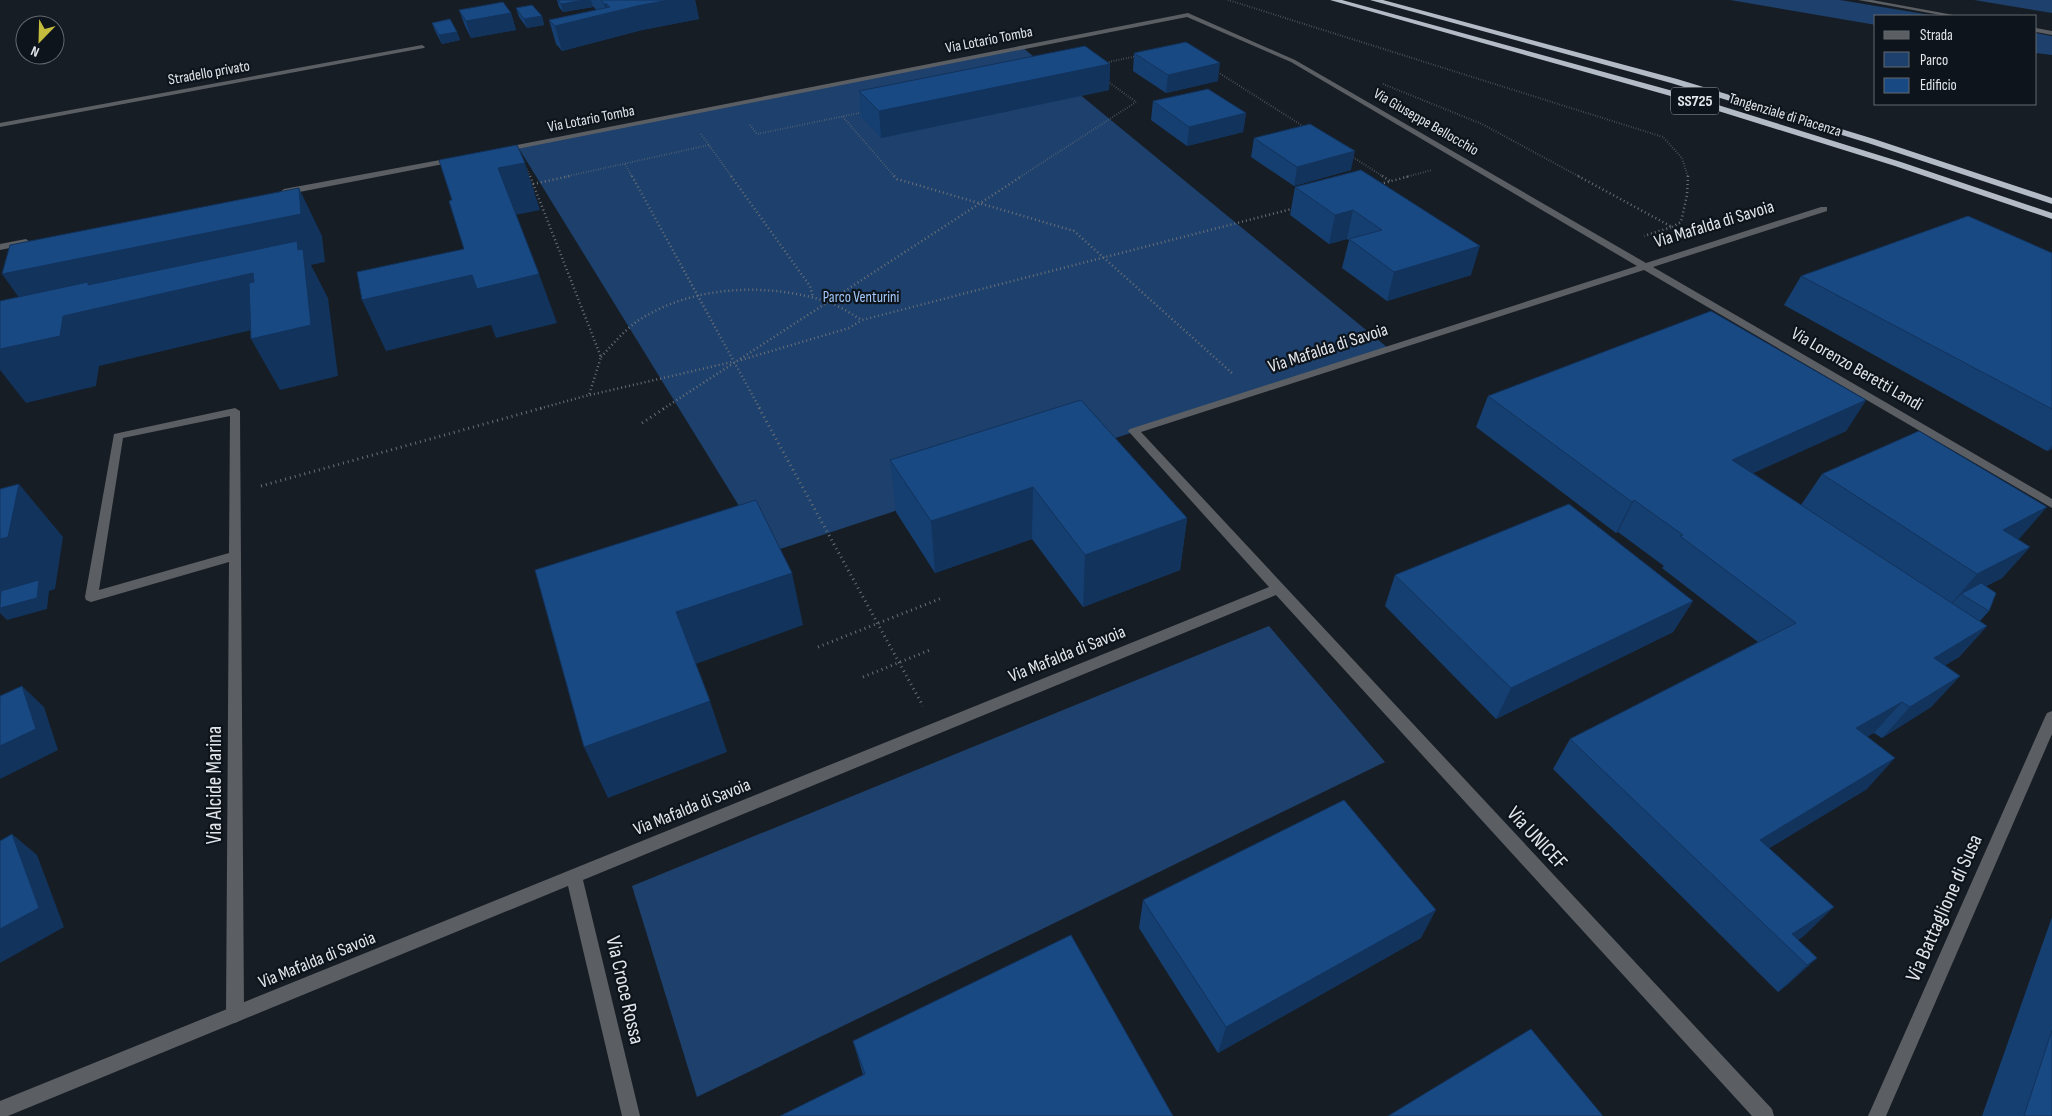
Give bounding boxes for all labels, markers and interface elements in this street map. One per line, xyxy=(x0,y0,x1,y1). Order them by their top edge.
north arrow xyxy=(15,15,65,65)
legend xyxy=(1874,15,2037,105)
street label: Via Lotario Tomba xyxy=(944,22,1034,58)
text: Strada xyxy=(1920,26,1953,45)
text: N xyxy=(28,42,42,61)
text: Parco xyxy=(1920,51,1948,70)
street label: Stradello privato xyxy=(167,56,251,90)
text: Edificio xyxy=(1920,76,1957,95)
street label: Via Giuseppe Bellocchio xyxy=(1370,84,1482,160)
road number: SS725 xyxy=(1671,88,1719,114)
street label: Tangenziale di Piacenza xyxy=(1726,89,1844,141)
street label: Via Lotario Tomba xyxy=(546,101,636,137)
street label: Via Mafalda di Savoia xyxy=(1652,196,1777,252)
park label: Parco Venturini xyxy=(823,288,899,307)
street label: Via Mafalda di Savoia xyxy=(1266,319,1390,377)
street label: Via Lorenzo Beretti Landi xyxy=(1788,323,1926,415)
street label: Via Mafalda di Savoia xyxy=(1005,621,1129,687)
street label: Via Alcide Marina xyxy=(202,726,227,844)
street label: Via Mafalda di Savoia xyxy=(630,774,754,840)
street label: Via UNICEF xyxy=(1502,801,1572,875)
street label: Via Battaglione di Susa xyxy=(1900,831,1988,985)
street label: Via Mafalda di Savoia xyxy=(255,927,379,993)
street label: Via Croce Rossa xyxy=(600,933,650,1047)

